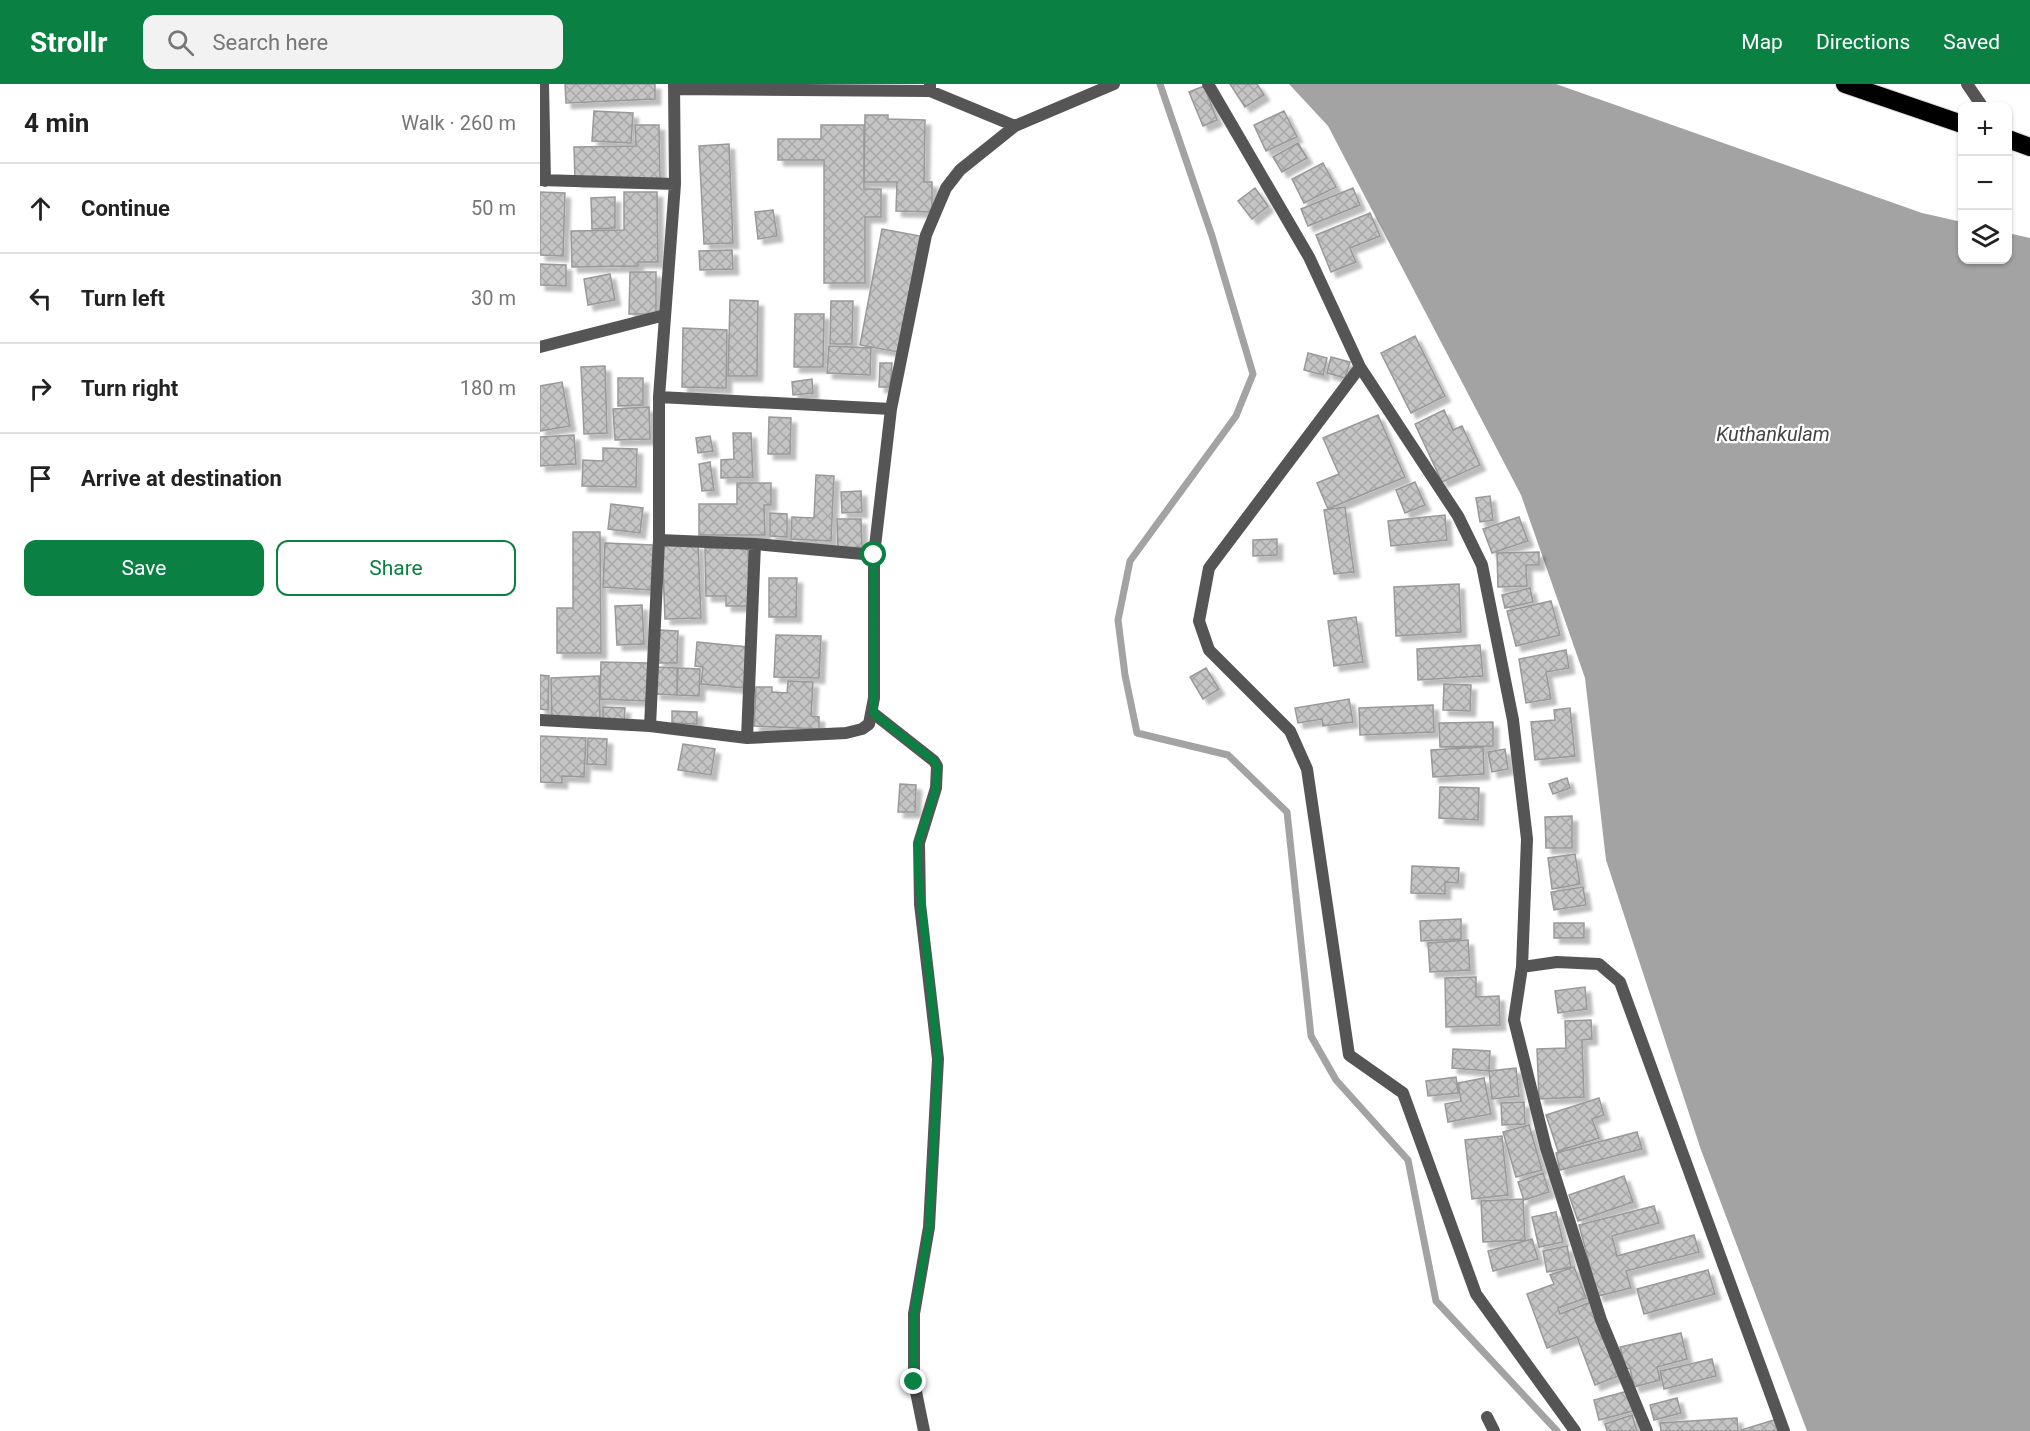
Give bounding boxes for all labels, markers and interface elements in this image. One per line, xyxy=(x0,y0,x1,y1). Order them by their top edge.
search box xyxy=(143,15,563,69)
text: Strollr xyxy=(30,26,107,59)
icon: search xyxy=(164,26,197,59)
text: Search here xyxy=(212,30,328,55)
text: Map xyxy=(1741,30,1783,54)
text: Directions xyxy=(1816,30,1910,54)
text: Saved xyxy=(1943,30,2000,54)
map controls xyxy=(1958,102,2012,264)
button: + xyxy=(1958,102,2012,156)
text: 4 min xyxy=(24,108,89,138)
text: Walk · 260 m xyxy=(401,111,516,135)
button: − xyxy=(1958,156,2012,210)
icon: ahead xyxy=(24,192,57,225)
text: Continue xyxy=(81,196,170,221)
text: 50 m xyxy=(471,196,516,220)
button: layers xyxy=(1958,210,2012,264)
icon: left xyxy=(24,282,57,315)
text: Turn left xyxy=(81,286,165,311)
text: 30 m xyxy=(471,286,516,310)
icon: right xyxy=(24,372,57,405)
text: Turn right xyxy=(81,376,178,401)
text: 180 m xyxy=(460,376,516,400)
water label: Kuthankulam xyxy=(1716,422,1830,446)
icon: arrive xyxy=(24,462,57,495)
text: Arrive at destination xyxy=(81,466,282,491)
button: Save xyxy=(24,540,264,596)
button: Share xyxy=(276,540,516,596)
route start xyxy=(860,541,886,567)
route end xyxy=(900,1368,926,1394)

